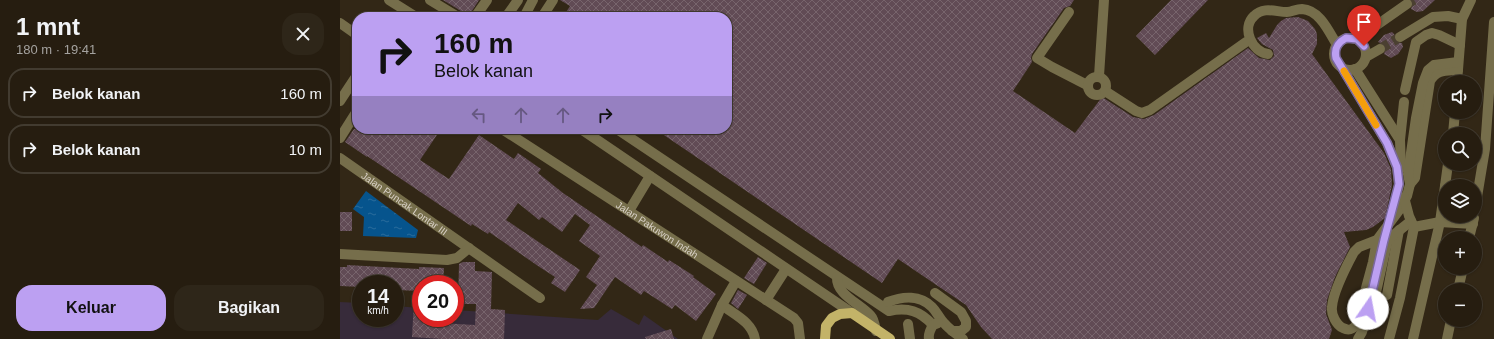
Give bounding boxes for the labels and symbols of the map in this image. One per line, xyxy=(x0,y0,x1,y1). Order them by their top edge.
pin xyxy=(1347,5,1381,46)
street label: Jalan Puncak Lontar III xyxy=(359,170,450,238)
street label: Jalan Pakuwon Indah xyxy=(614,199,700,261)
speed limit sign: 20 xyxy=(412,275,464,327)
position arrow xyxy=(1347,288,1389,330)

